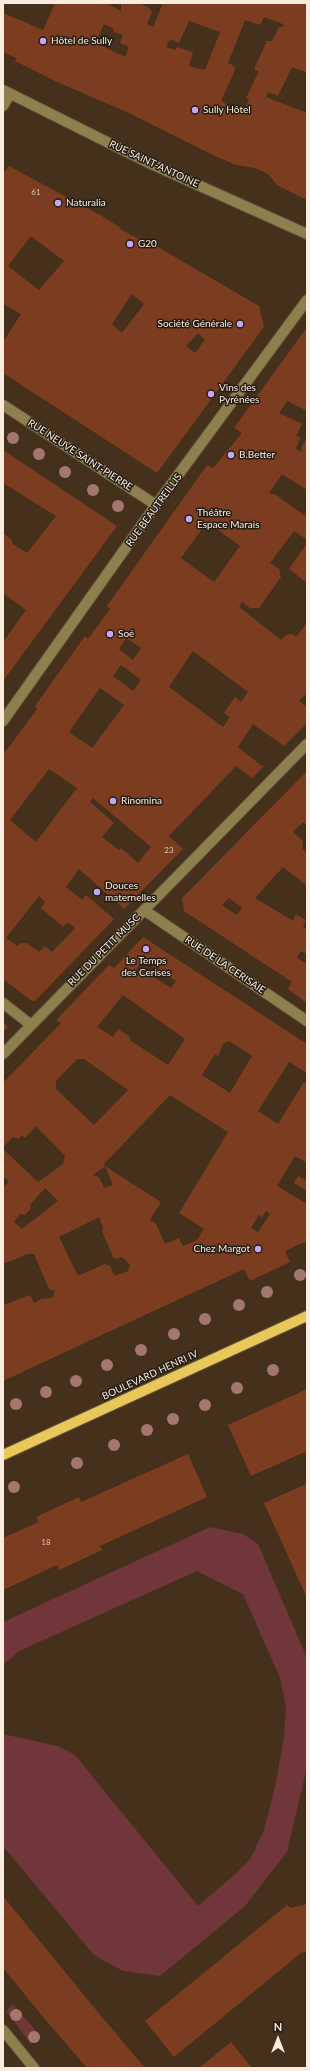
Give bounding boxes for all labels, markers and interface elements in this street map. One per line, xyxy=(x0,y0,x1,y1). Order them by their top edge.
place label: Hôtel de Sully xyxy=(51,35,112,47)
marker: Hôtel de Sully xyxy=(38,36,48,46)
place label: Sully Hôtel xyxy=(203,104,251,116)
marker: Sully Hôtel xyxy=(190,105,200,115)
street label: RUE SAINT-ANTOINE xyxy=(107,138,201,190)
house number: 61 xyxy=(31,187,41,197)
place label: Naturalia xyxy=(66,197,106,209)
marker: Naturalia xyxy=(53,198,63,208)
place label: G20 xyxy=(138,238,157,250)
marker: G20 xyxy=(125,239,135,249)
place label: Société Générale xyxy=(158,318,232,330)
marker: Société Générale xyxy=(235,319,245,329)
place label: Vins des Pyrénées xyxy=(219,382,259,406)
marker: Vins des Pyrénées xyxy=(206,389,216,399)
street label: RUE NEUVE SAINT-PIERRE xyxy=(25,417,135,493)
place label: B.Better xyxy=(239,449,275,461)
marker: B.Better xyxy=(226,450,236,460)
street label: RUE BEAUTREILLIS xyxy=(123,471,185,549)
place label: Théâtre Espace Marais xyxy=(197,507,259,530)
marker: Théâtre Espace Marais xyxy=(184,514,194,524)
place label: Soé xyxy=(118,628,134,640)
marker: Soé xyxy=(105,629,115,639)
place label: Rinomina xyxy=(121,795,162,807)
marker: Rinomina xyxy=(108,796,118,806)
house number: 23 xyxy=(164,845,174,855)
place label: Douces maternelles xyxy=(105,880,156,904)
marker: Douces maternelles xyxy=(92,887,102,897)
street label: RUE DU PETIT MUSC xyxy=(65,911,143,989)
street label: RUE DE LA CERISAIE xyxy=(182,934,268,996)
marker: Le Temps des Cerises xyxy=(141,944,151,954)
place label: Le Temps des Cerises xyxy=(121,955,171,978)
place label: Chez Margot xyxy=(193,1243,250,1255)
marker: Chez Margot xyxy=(253,1244,263,1254)
street label: BOULEVARD HENRI IV xyxy=(100,1348,200,1402)
house number: 18 xyxy=(41,1537,51,1547)
north arrow xyxy=(258,2019,298,2059)
text: N xyxy=(274,2020,282,2033)

